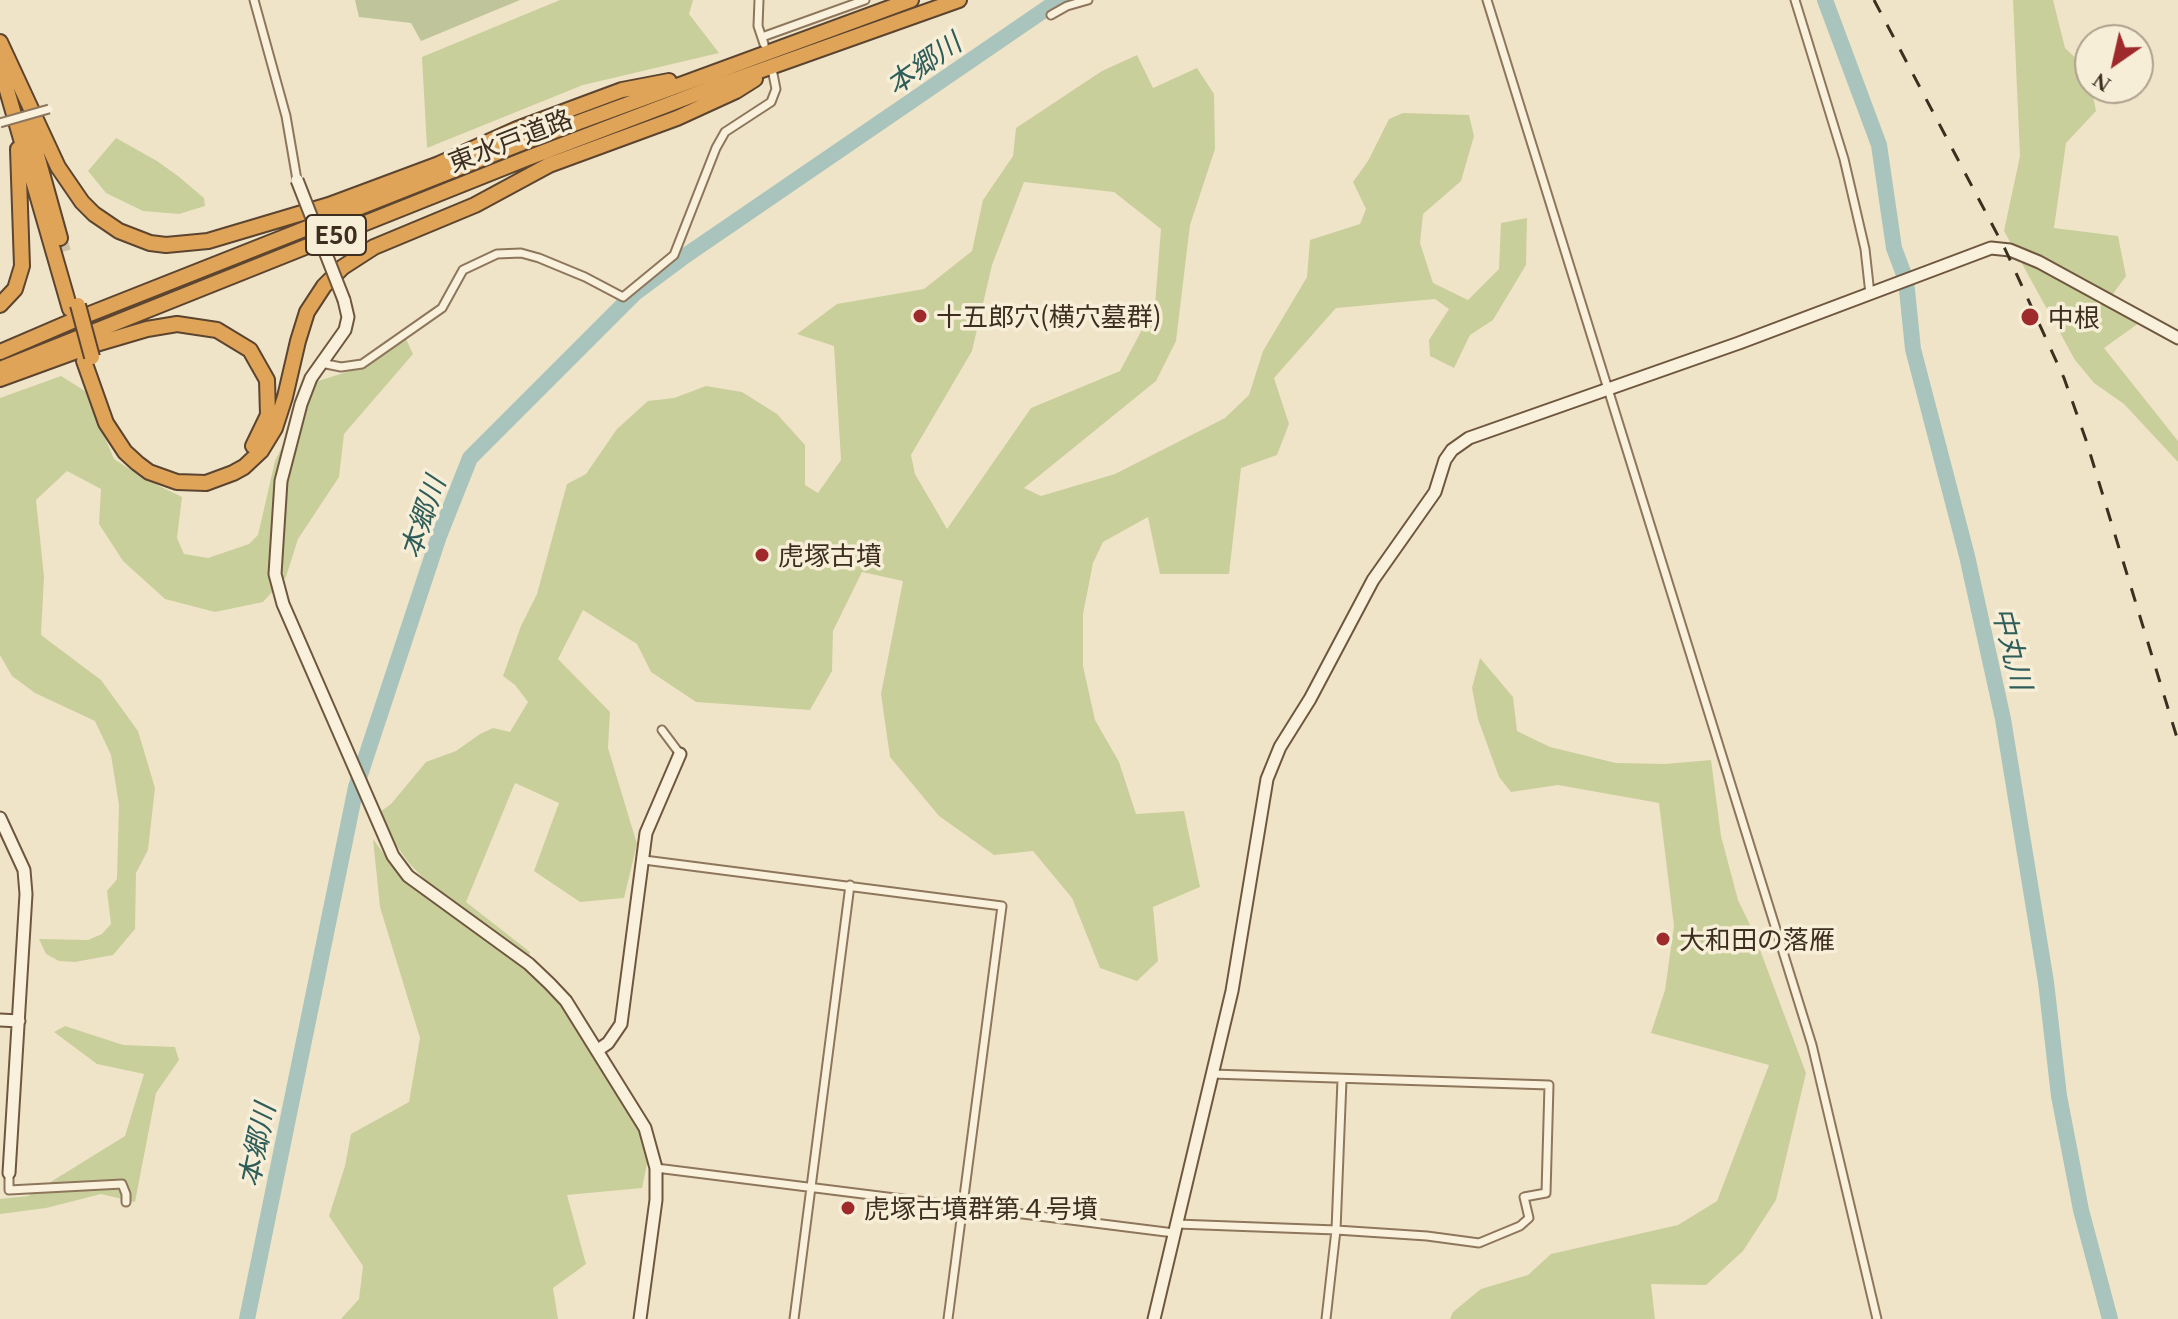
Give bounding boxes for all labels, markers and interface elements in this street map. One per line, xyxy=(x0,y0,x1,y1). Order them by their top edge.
north arrow xyxy=(2074,24,2154,104)
water label: 本郷川 xyxy=(879,25,967,101)
text: N xyxy=(2088,68,2115,97)
street label: 東水戸道路 xyxy=(444,102,576,178)
road number: E50 xyxy=(306,215,366,255)
place label: 十五郎穴(横穴墓群) xyxy=(936,300,1162,332)
place label: 中根 xyxy=(2048,301,2100,333)
marker: 中根 xyxy=(2019,306,2041,328)
marker: 十五郎穴(横穴墓群) xyxy=(911,307,929,325)
water label: 本郷川 xyxy=(392,472,452,562)
place label: 虎塚古墳 xyxy=(778,539,882,571)
marker: 虎塚古墳 xyxy=(753,546,771,564)
water label: 中丸川 xyxy=(1987,603,2039,693)
place label: 大和田の落雁 xyxy=(1679,923,1835,955)
marker: 大和田の落雁 xyxy=(1654,930,1672,948)
water label: 本郷川 xyxy=(231,1100,281,1190)
place label: 虎塚古墳群第４号墳 xyxy=(864,1192,1098,1224)
marker: 虎塚古墳群第４号墳 xyxy=(839,1199,857,1217)

